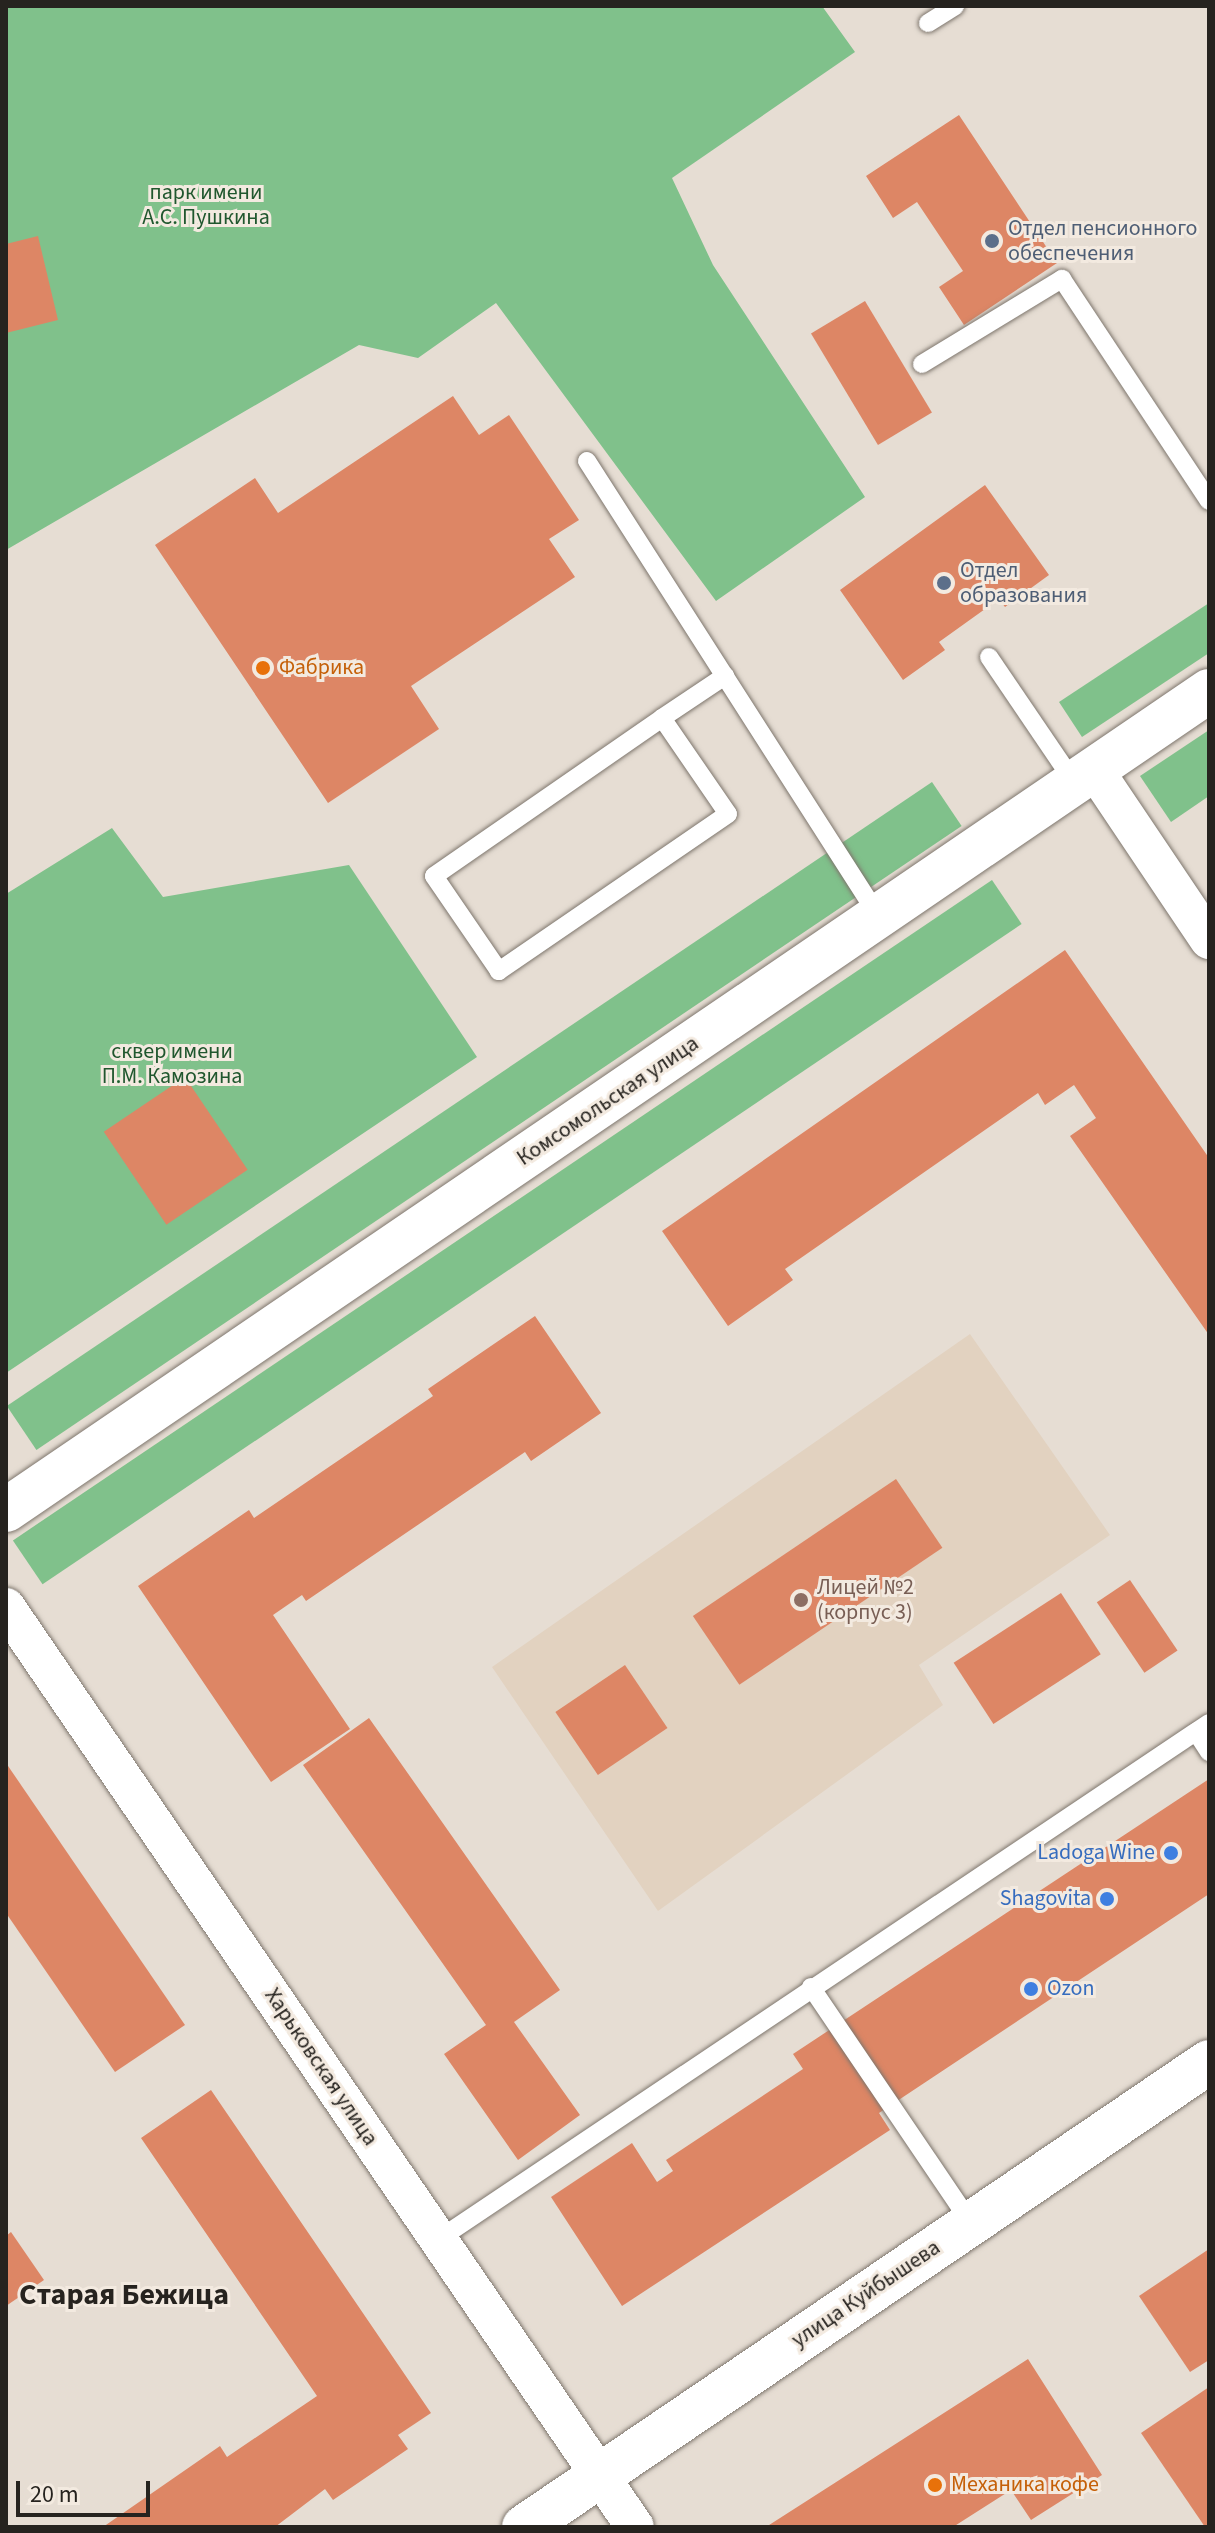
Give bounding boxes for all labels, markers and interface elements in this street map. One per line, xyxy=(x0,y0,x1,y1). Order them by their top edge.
park label: парк имени А.С. Пушкина xyxy=(142,179,270,230)
place label: Отдел пенсионного обеспечения xyxy=(1008,215,1197,266)
marker: Отдел пенсионного обеспечения xyxy=(983,232,1001,250)
place label: Отдел образования xyxy=(960,557,1087,608)
marker: Отдел образования xyxy=(935,574,953,592)
place label: Фабрика xyxy=(279,655,364,681)
marker: Фабрика xyxy=(254,659,272,677)
street label: Комсомольская улица xyxy=(512,1030,704,1172)
park label: сквер имени П.М. Камозина xyxy=(102,1038,242,1090)
place label: Лицей №2 (корпус 3) xyxy=(817,1574,914,1626)
marker: Лицей №2 (корпус 3) xyxy=(792,1591,810,1609)
place label: Ladoga Wine xyxy=(1037,1840,1155,1866)
marker: Ladoga Wine xyxy=(1162,1844,1180,1862)
place label: Shagovita xyxy=(1000,1886,1091,1912)
marker: Shagovita xyxy=(1098,1890,1116,1908)
place label: Ozon xyxy=(1047,1976,1095,2002)
marker: Ozon xyxy=(1022,1980,1040,1998)
street label: Харьковская улица xyxy=(259,1983,383,2151)
street label: улица Куйбышева xyxy=(787,2235,945,2353)
district label: Cтарая Бежица xyxy=(19,2277,229,2313)
scale bar xyxy=(20,2465,154,2515)
place label: Механика кофе xyxy=(951,2472,1099,2498)
marker: Механика кофе xyxy=(926,2476,944,2494)
text: 20 m xyxy=(30,2477,79,2512)

